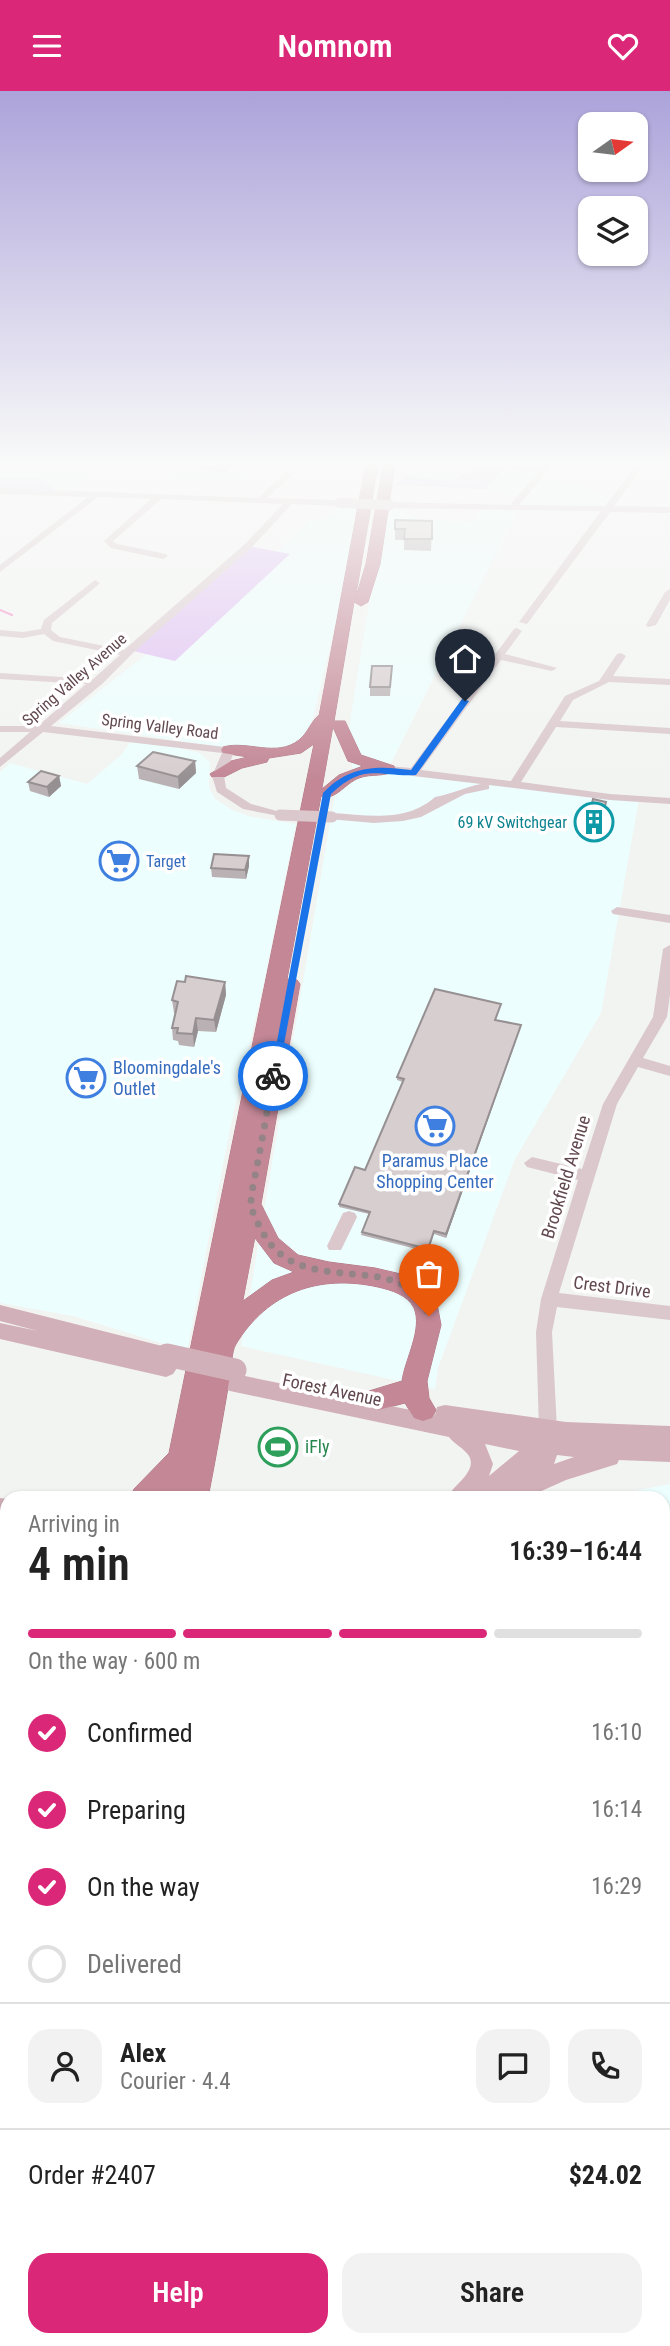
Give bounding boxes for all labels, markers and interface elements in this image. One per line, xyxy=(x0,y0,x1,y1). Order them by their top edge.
icon: menu xyxy=(28,27,66,65)
text: Nomnom xyxy=(278,27,392,65)
icon: heart xyxy=(604,27,642,65)
north arrow xyxy=(578,112,648,182)
map controls xyxy=(578,112,648,266)
button: layers xyxy=(578,196,648,266)
street label: Spring Valley Avenue xyxy=(18,629,130,730)
pin xyxy=(435,629,495,701)
icon: home xyxy=(446,640,484,678)
street label: Spring Valley Road xyxy=(100,710,219,743)
building icon: 69 kV Switchgear xyxy=(573,801,615,843)
place label: 69 kV Switchgear xyxy=(458,813,567,832)
supermarket icon: Target xyxy=(98,840,140,882)
place label: Target xyxy=(146,852,186,871)
courier xyxy=(238,1041,308,1111)
supermarket icon: Bloomingdale's Outlet xyxy=(65,1057,107,1099)
place label: Bloomingdale's Outlet xyxy=(113,1057,221,1099)
icon: bike xyxy=(254,1057,292,1095)
supermarket icon: Paramus Place Shopping Center xyxy=(414,1105,456,1147)
street label: Brookfield Avenue xyxy=(537,1113,594,1241)
place label: Paramus Place Shopping Center xyxy=(376,1150,494,1192)
pin xyxy=(399,1244,459,1316)
icon: bag xyxy=(410,1255,448,1293)
street label: Crest Drive xyxy=(572,1271,652,1302)
street label: Forest Avenue xyxy=(281,1369,384,1410)
sports icon: iFly xyxy=(257,1426,299,1468)
place label: iFly xyxy=(305,1436,330,1457)
text: Arriving in xyxy=(28,1511,120,1538)
text: 16:39–16:44 xyxy=(509,1536,642,1566)
text: 4 min xyxy=(28,1537,130,1591)
text: On the way · 600 m xyxy=(28,1648,200,1675)
icon: check xyxy=(28,1714,66,1752)
text: Confirmed xyxy=(87,1718,193,1748)
text: 16:10 xyxy=(591,1719,642,1746)
icon: check xyxy=(28,1791,66,1829)
text: Preparing xyxy=(87,1795,186,1825)
text: 16:14 xyxy=(591,1796,642,1823)
icon: check xyxy=(28,1868,66,1906)
text: On the way xyxy=(87,1872,200,1902)
text: 16:29 xyxy=(591,1873,642,1900)
text: Delivered xyxy=(87,1949,182,1979)
button: person xyxy=(28,2029,102,2103)
button: chat xyxy=(476,2029,550,2103)
button: phone xyxy=(568,2029,642,2103)
text: Alex xyxy=(120,2038,166,2068)
text: Courier · 4.4 xyxy=(120,2068,231,2095)
text: Order #2407 xyxy=(28,2160,156,2190)
text: $24.02 xyxy=(569,2160,642,2190)
button: Help xyxy=(28,2253,328,2333)
button: Share xyxy=(342,2253,642,2333)

